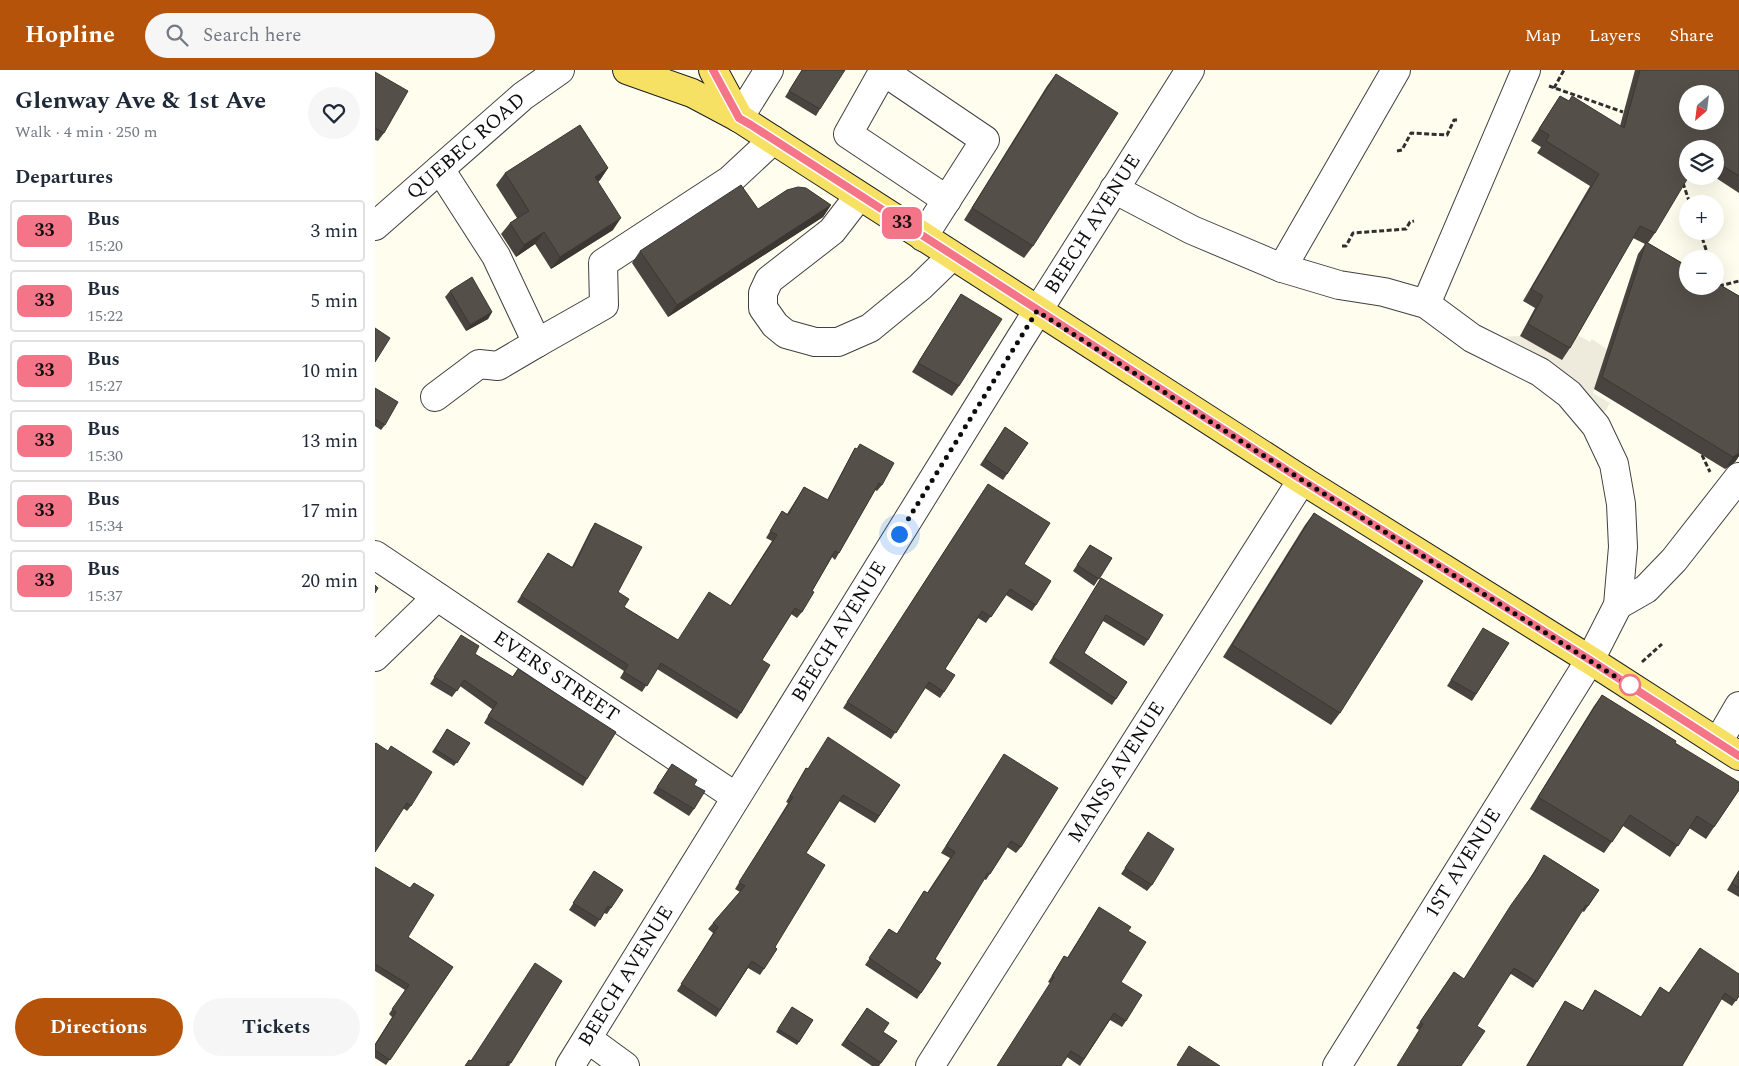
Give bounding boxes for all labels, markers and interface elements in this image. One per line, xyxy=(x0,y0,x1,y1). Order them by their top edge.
search box xyxy=(145,13,495,58)
text: Hopline xyxy=(25,17,115,53)
icon: search xyxy=(163,21,191,49)
text: Search here xyxy=(203,21,301,50)
text: Map xyxy=(1525,22,1561,49)
text: Layers xyxy=(1589,22,1641,49)
text: Share xyxy=(1669,22,1714,49)
text: Glenway Ave & 1st Ave xyxy=(15,83,266,119)
street label: QUEBEC ROAD xyxy=(400,85,532,207)
north arrow xyxy=(1679,85,1724,130)
map controls xyxy=(1679,85,1724,295)
button: heart xyxy=(308,87,360,139)
text: Walk · 4 min · 250 m xyxy=(15,120,158,144)
button: layers xyxy=(1679,140,1724,185)
street label: BEECH AVENUE xyxy=(1037,148,1148,300)
text: Departures xyxy=(15,163,113,192)
button: + xyxy=(1679,195,1724,240)
text: Bus xyxy=(87,205,120,234)
line badge: 33 xyxy=(879,207,925,239)
text: 33 xyxy=(892,209,912,236)
text: 33 xyxy=(34,217,55,244)
text: 3 min xyxy=(310,217,358,246)
text: 15:20 xyxy=(87,234,123,258)
button: − xyxy=(1679,250,1724,295)
text: Bus xyxy=(87,275,120,304)
text: 33 xyxy=(34,287,55,314)
text: 5 min xyxy=(310,287,358,316)
text: 15:22 xyxy=(87,304,123,328)
text: Bus xyxy=(87,345,120,374)
text: 33 xyxy=(34,357,55,384)
text: 10 min xyxy=(301,357,358,386)
text: 15:27 xyxy=(87,374,123,398)
text: Bus xyxy=(87,415,120,444)
text: 33 xyxy=(34,427,55,454)
text: 13 min xyxy=(301,427,358,456)
text: 15:30 xyxy=(87,444,123,468)
text: Bus xyxy=(87,485,120,514)
text: 33 xyxy=(34,497,55,524)
text: 17 min xyxy=(301,497,358,526)
text: 15:34 xyxy=(87,514,123,538)
your location xyxy=(887,522,912,547)
text: Bus xyxy=(87,555,120,584)
street label: BEECH AVENUE xyxy=(784,555,894,708)
text: 33 xyxy=(34,567,55,594)
text: 20 min xyxy=(301,567,358,596)
text: 15:37 xyxy=(87,584,123,608)
street label: EVERS STREET xyxy=(487,623,625,730)
unlabelled marker xyxy=(1619,674,1641,696)
street label: MANSS AVENUE xyxy=(1060,696,1173,849)
street label: 1ST AVENUE xyxy=(1417,802,1509,924)
street label: BEECH AVENUE xyxy=(571,899,681,1052)
button: Directions xyxy=(15,998,183,1056)
button: Tickets xyxy=(193,998,360,1056)

